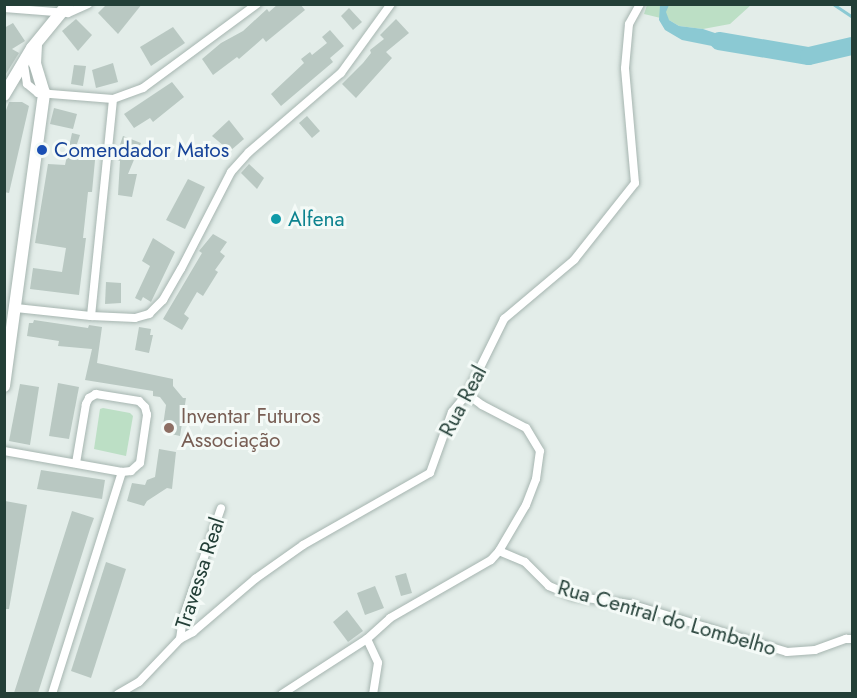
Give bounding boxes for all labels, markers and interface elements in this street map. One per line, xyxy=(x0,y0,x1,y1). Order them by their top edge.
place label: Comendador Matos xyxy=(54,137,229,163)
marker: Comendador Matos xyxy=(35,143,49,157)
place label: Alfena xyxy=(288,206,345,232)
marker: Alfena xyxy=(269,212,283,226)
street label: Rua Real xyxy=(434,361,492,441)
place label: Inventar Futuros Associação xyxy=(181,403,320,453)
marker: Inventar Futuros Associação xyxy=(162,421,176,435)
street label: Travessa Real xyxy=(170,514,230,632)
street label: Rua Central do Lombelho xyxy=(555,575,779,661)

